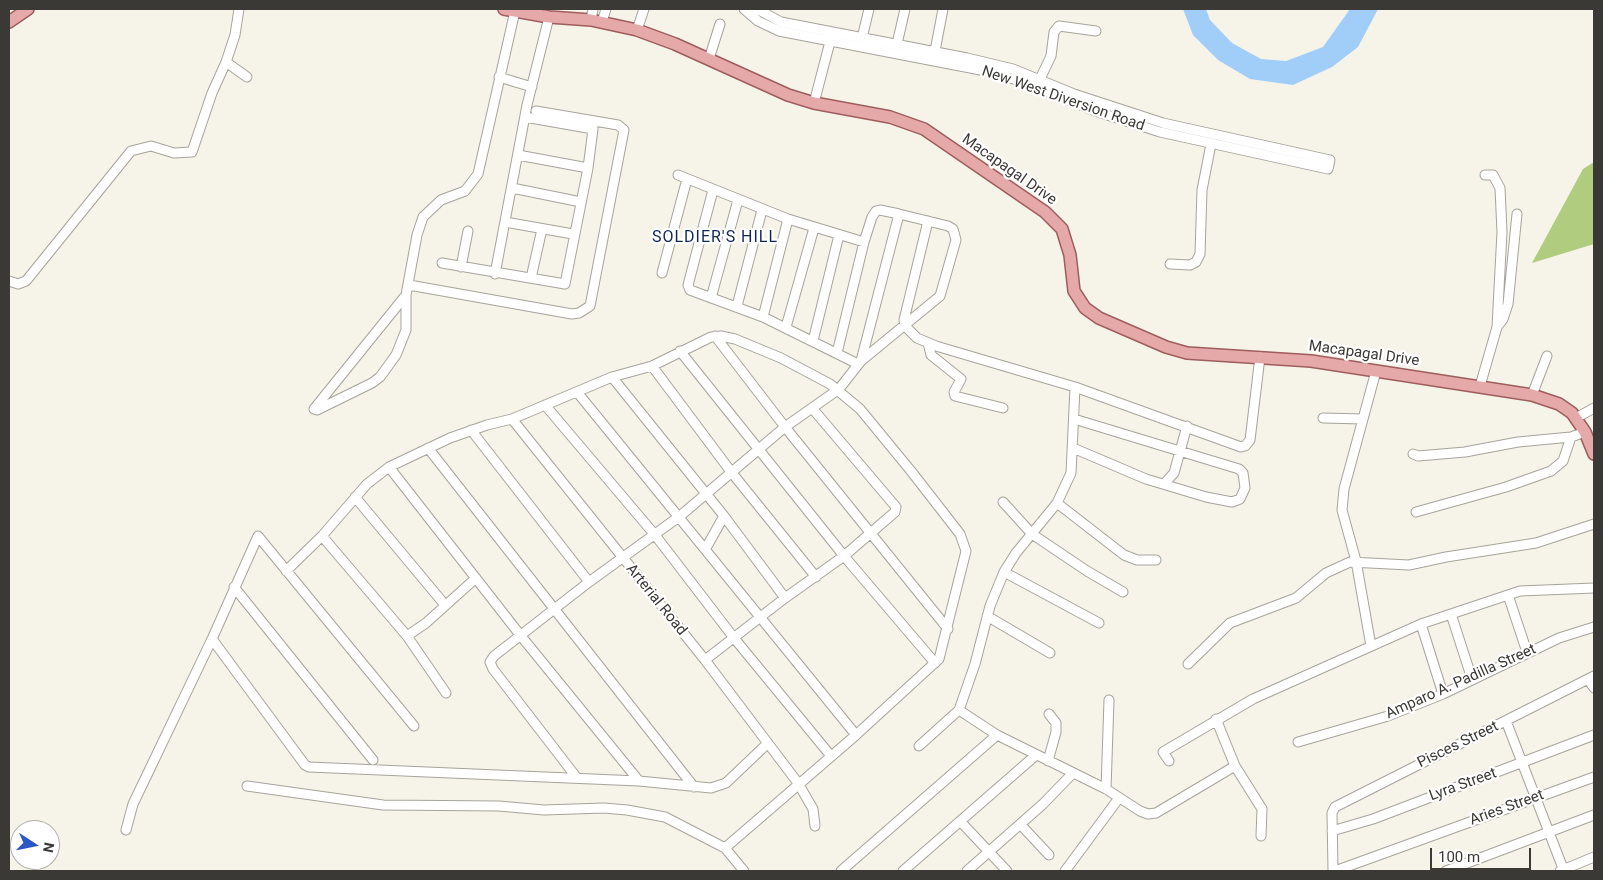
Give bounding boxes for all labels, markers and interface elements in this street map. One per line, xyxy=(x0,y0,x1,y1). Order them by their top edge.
street label: New West Diversion Road xyxy=(979,63,1147,135)
street label: Macapagal Drive xyxy=(958,131,1060,209)
district label: SOLDIER'S HILL xyxy=(650,228,780,248)
street label: Macapagal Drive xyxy=(1308,337,1420,371)
street label: Arterial Road xyxy=(622,561,690,639)
street label: Amparo A. Padilla Street xyxy=(1383,641,1539,723)
street label: Pisces Street xyxy=(1415,718,1501,772)
street label: Lyra Street xyxy=(1427,764,1499,806)
street label: Aries Street xyxy=(1468,786,1546,830)
north arrow xyxy=(10,820,60,870)
scale bar xyxy=(1433,838,1534,870)
text: N xyxy=(40,841,58,854)
text: 100 m xyxy=(1438,848,1480,866)

